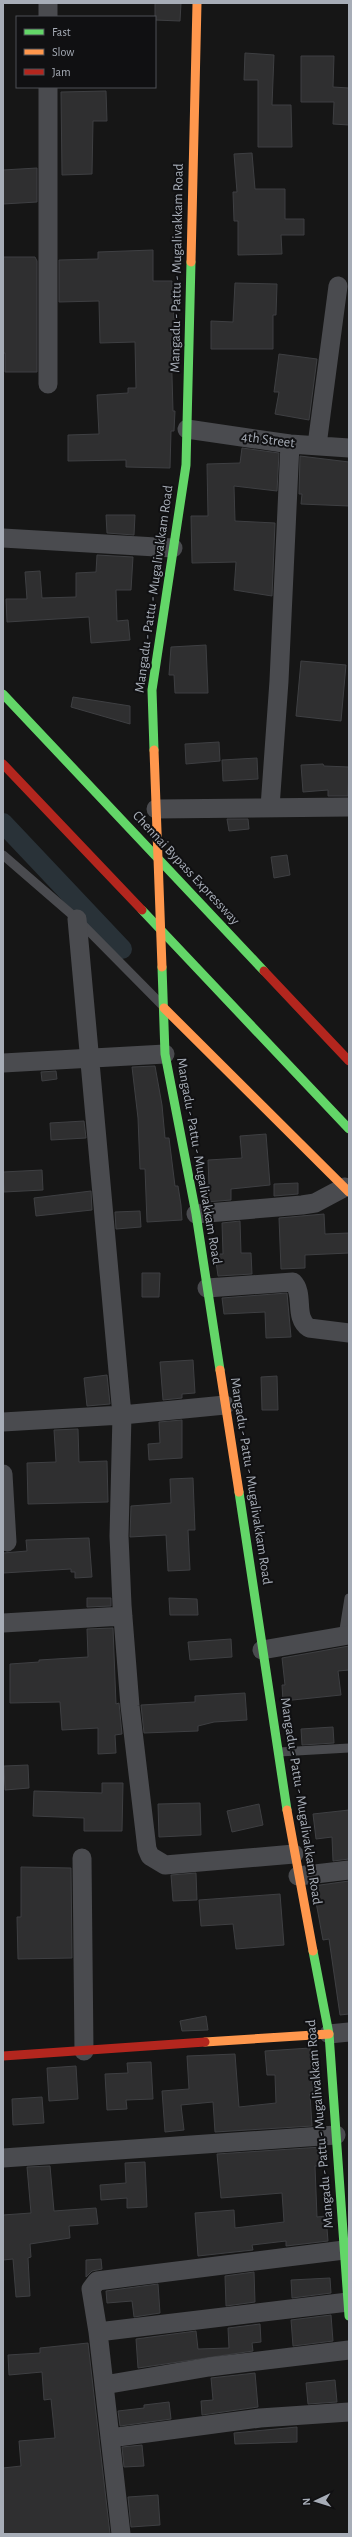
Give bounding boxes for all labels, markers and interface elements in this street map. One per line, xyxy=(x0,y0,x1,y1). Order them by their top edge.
legend xyxy=(16,16,156,88)
text: Fast xyxy=(52,26,71,38)
text: Slow xyxy=(52,46,74,58)
text: Jam xyxy=(52,66,71,78)
street label: Mangadu - Pattu - Mugalivakkam Road xyxy=(168,163,186,373)
street label: 4th Street xyxy=(240,430,296,450)
street label: Mangadu - Pattu - Mugalivakkam Road xyxy=(132,484,176,694)
street label: Chennai Bypass Expressway xyxy=(130,808,242,928)
street label: Mangadu - Pattu - Mugalivakkam Road xyxy=(174,1057,224,1265)
street label: Mangadu - Pattu - Mugalivakkam Road xyxy=(228,1376,274,1586)
street label: Mangadu - Pattu - Mugalivakkam Road xyxy=(278,1696,324,1906)
street label: Mangadu - Pattu - Mugalivakkam Road xyxy=(304,2019,336,2229)
north arrow xyxy=(296,2481,336,2521)
text: N xyxy=(301,2497,312,2506)

